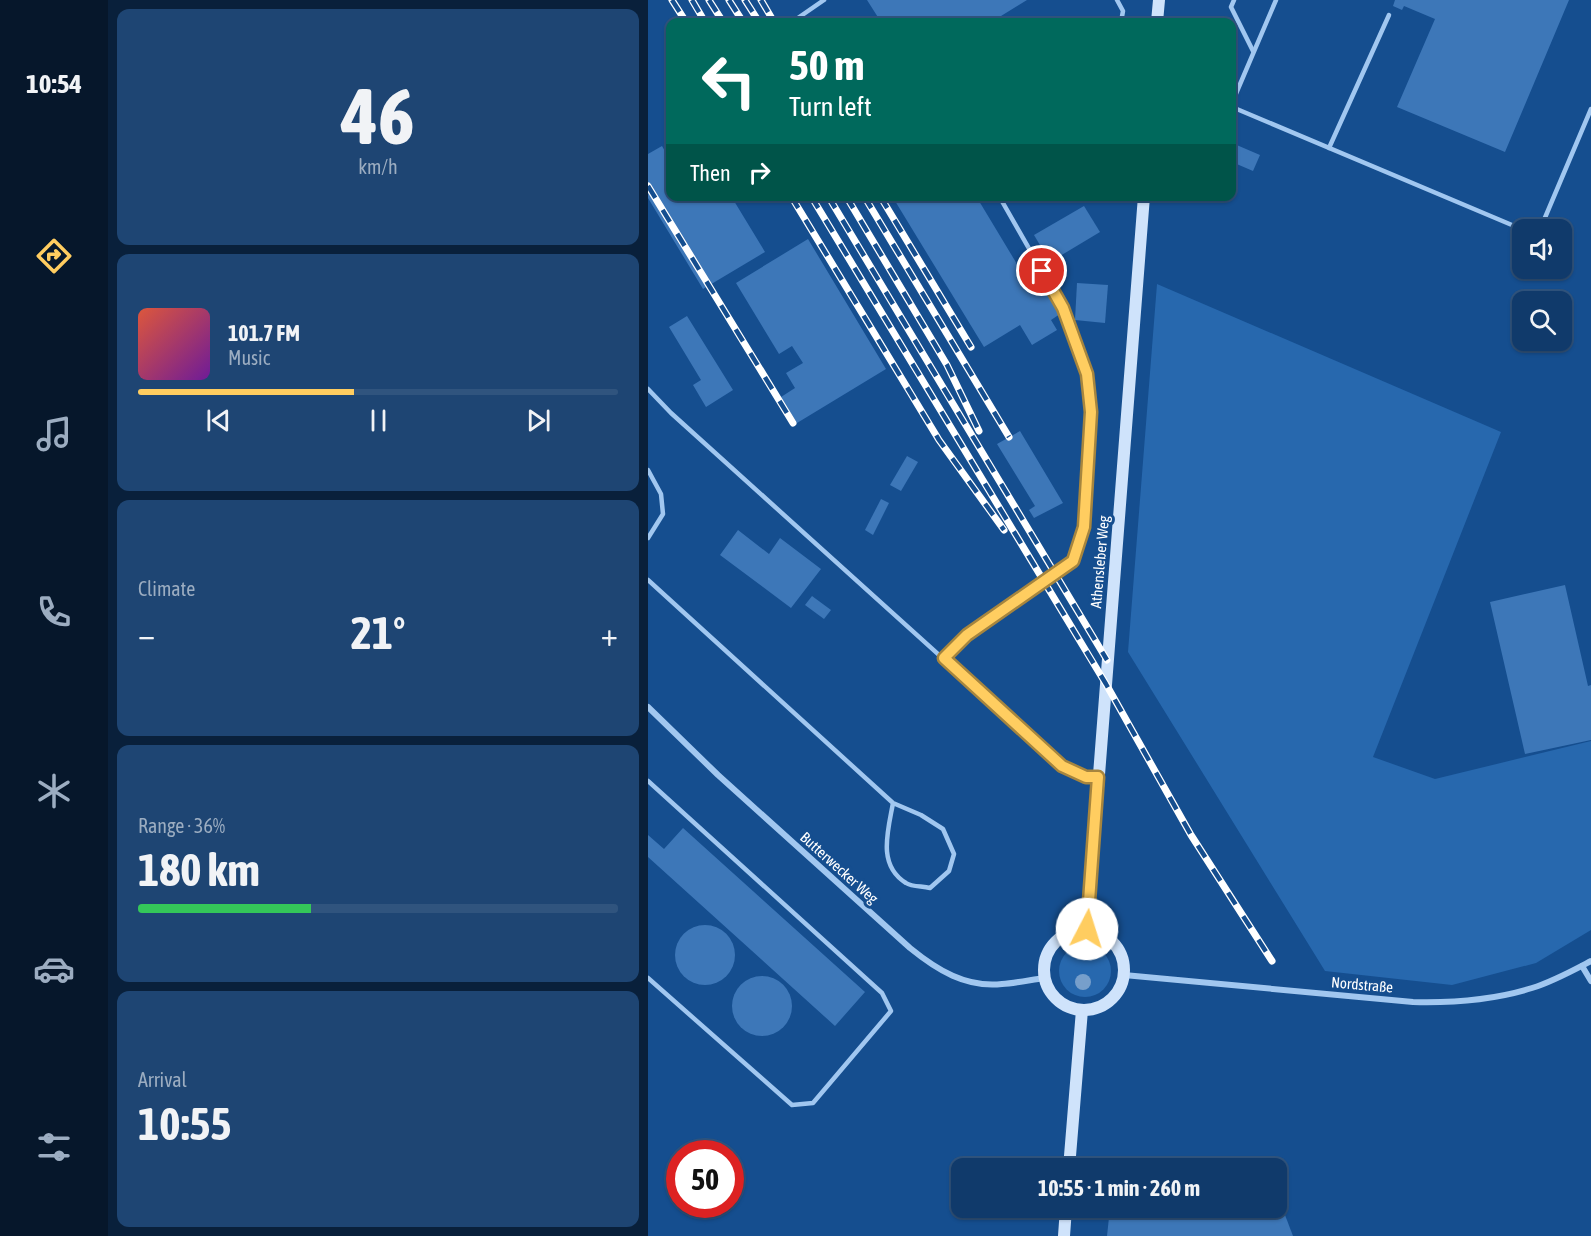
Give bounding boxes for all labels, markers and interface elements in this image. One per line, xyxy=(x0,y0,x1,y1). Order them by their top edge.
text: 50 m xyxy=(789,41,864,89)
icon: left xyxy=(690,42,768,120)
text: 10:54 xyxy=(26,68,82,99)
text: 46 xyxy=(341,71,415,161)
text: Turn left xyxy=(789,91,872,122)
text: km/h xyxy=(358,155,398,178)
icon: right xyxy=(743,156,776,189)
text: Then xyxy=(690,160,731,186)
map controls xyxy=(1512,219,1572,351)
button: sound xyxy=(1512,219,1572,279)
icon: directions xyxy=(33,235,75,277)
pin xyxy=(1016,245,1067,296)
icon: arrive xyxy=(1025,254,1058,287)
button: search xyxy=(1512,291,1572,351)
text: 101.7 FM xyxy=(228,320,300,346)
text: Music xyxy=(228,346,270,369)
icon: previous xyxy=(202,404,235,437)
icon: pause xyxy=(362,404,395,437)
icon: next xyxy=(522,404,555,437)
icon: music xyxy=(33,413,75,455)
street label: Athensleber Weg xyxy=(1087,514,1112,609)
text: Climate xyxy=(138,577,195,600)
icon: phone xyxy=(33,591,75,633)
text: 21° xyxy=(351,607,405,659)
text: − xyxy=(138,615,155,653)
text: + xyxy=(601,615,618,653)
icon: climate xyxy=(33,770,75,812)
text: Range · 36% xyxy=(138,814,225,837)
street label: Butterwecker Weg xyxy=(797,828,882,907)
text: 180 km xyxy=(138,844,260,896)
position arrow xyxy=(1055,897,1119,961)
icon: car xyxy=(33,948,75,990)
street label: Nordstraße xyxy=(1330,973,1394,996)
text: Arrival xyxy=(138,1068,187,1091)
text: 10:55 xyxy=(138,1098,232,1150)
icon: filters xyxy=(33,1126,75,1168)
speed limit sign: 50 xyxy=(666,1140,744,1218)
text: 10:55 · 1 min · 260 m xyxy=(1038,1175,1200,1201)

